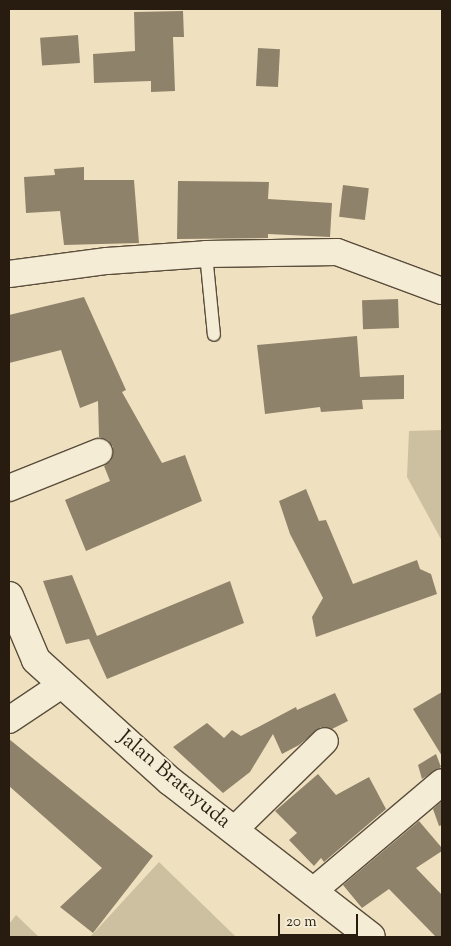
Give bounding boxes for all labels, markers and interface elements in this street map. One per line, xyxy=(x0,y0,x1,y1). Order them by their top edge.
street label: Jalan Bratayuda xyxy=(112,726,236,834)
scale bar xyxy=(281,904,361,936)
text: 20 m xyxy=(286,912,317,933)

